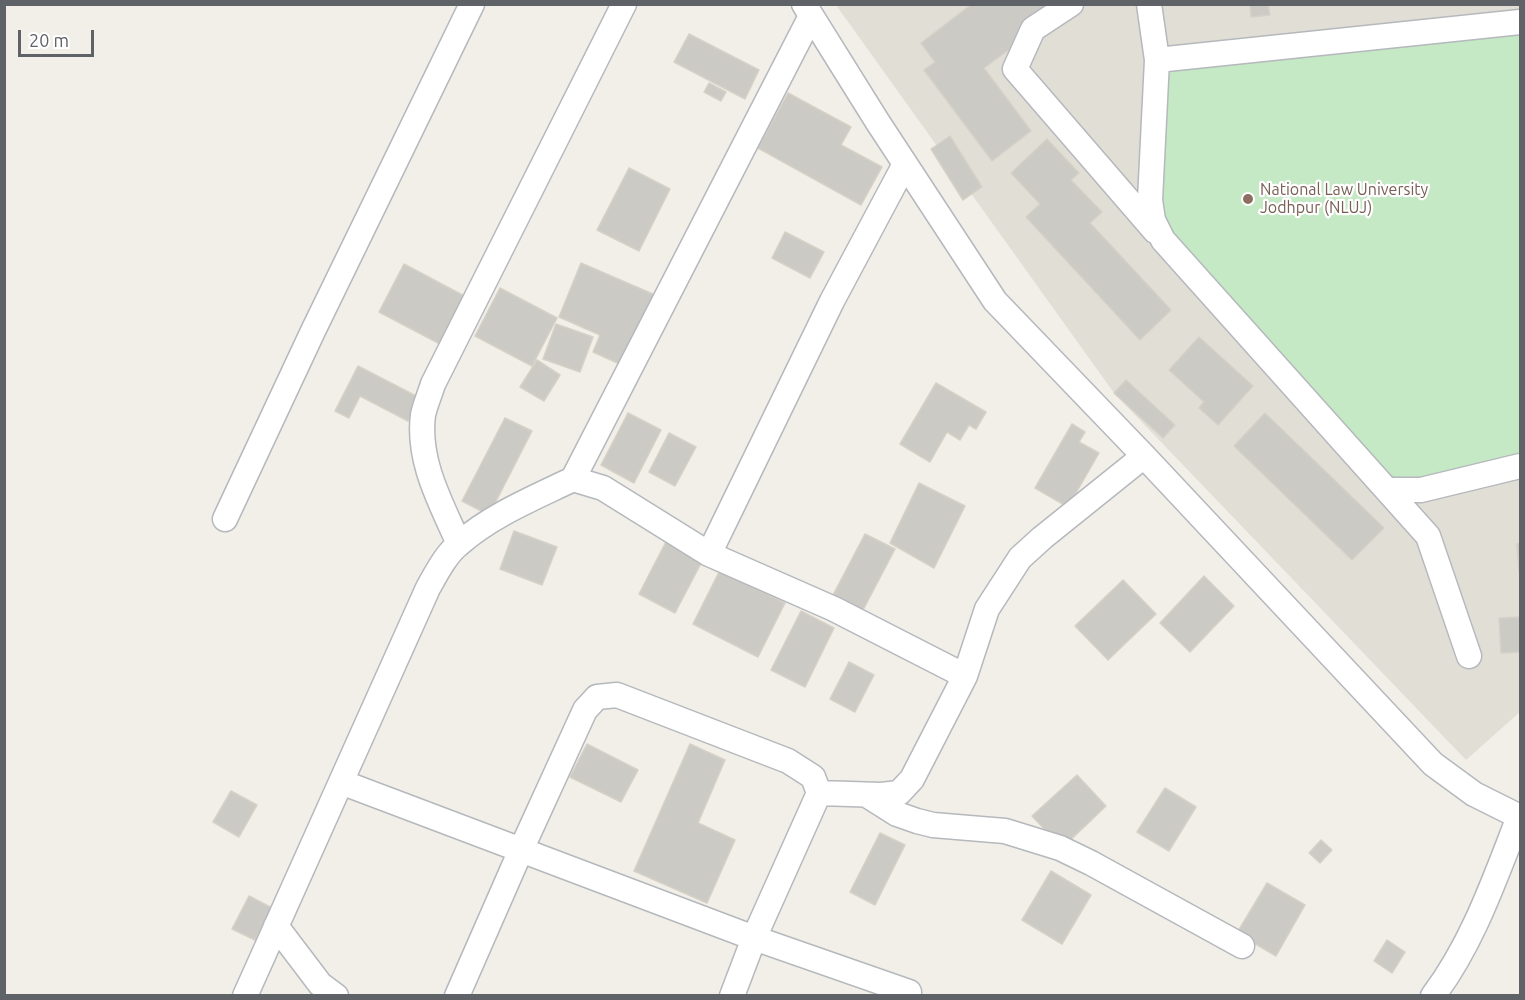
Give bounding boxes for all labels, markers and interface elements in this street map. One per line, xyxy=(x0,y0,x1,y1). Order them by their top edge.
scale bar xyxy=(21,18,98,56)
text: 20 m xyxy=(29,30,69,50)
place label: National Law University Jodhpur (NLUJ) xyxy=(1260,180,1428,218)
marker: National Law University Jodhpur (NLUJ) xyxy=(1241,192,1255,206)

